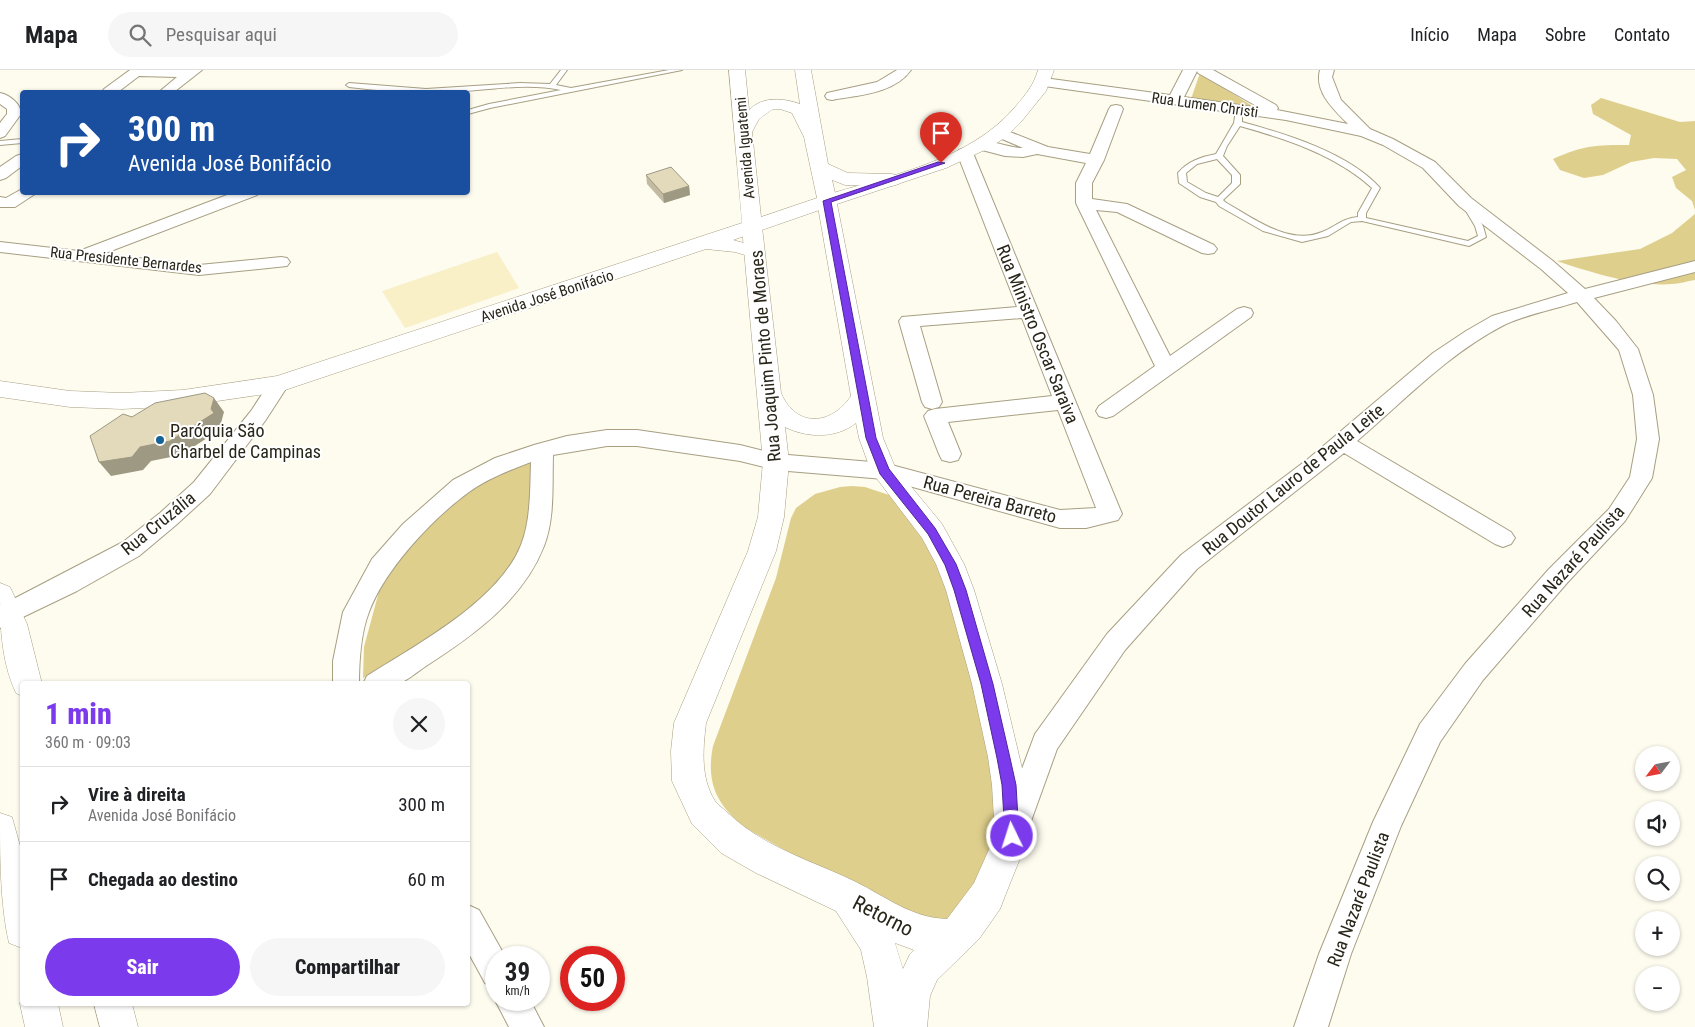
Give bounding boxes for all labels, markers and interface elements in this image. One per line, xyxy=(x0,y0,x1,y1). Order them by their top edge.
search box xyxy=(108,12,458,57)
text: Mapa xyxy=(25,21,78,49)
icon: search xyxy=(126,21,154,49)
text: Pesquisar aqui xyxy=(166,23,277,46)
text: Início xyxy=(1410,24,1449,45)
text: Mapa xyxy=(1477,24,1517,45)
text: Sobre xyxy=(1545,24,1586,45)
text: Contato xyxy=(1614,24,1670,45)
street label: Rua Lumen Christi xyxy=(1151,89,1259,121)
street label: Avenida Iguatemi xyxy=(732,96,758,200)
text: 300 m xyxy=(128,109,215,150)
icon: right xyxy=(45,110,110,175)
pin xyxy=(920,112,962,163)
icon: arrive xyxy=(927,119,955,147)
text: Avenida José Bonifácio xyxy=(128,151,332,176)
street label: Rua Ministro Oscar Saraiva xyxy=(992,241,1084,427)
street label: Rua Presidente Bernardes xyxy=(49,243,203,277)
street label: Rua Joaquim Pinto de Moraes xyxy=(745,249,785,463)
street label: Avenida José Bonifácio xyxy=(478,266,616,326)
street label: Rua Doutor Lauro de Paula Leite xyxy=(1198,399,1388,559)
place label: Paróquia São Charbel de Campinas xyxy=(170,420,321,462)
marker: Paróquia São Charbel de Campinas xyxy=(154,434,166,446)
street label: Rua Pereira Barreto xyxy=(921,471,1059,527)
street label: Rua Cruzália xyxy=(117,487,199,559)
street label: Rua Nazaré Paulista xyxy=(1517,501,1629,621)
text: 1 min xyxy=(45,696,112,731)
button: close xyxy=(393,698,445,750)
text: 360 m · 09:03 xyxy=(45,733,131,752)
north arrow xyxy=(1635,746,1680,791)
map controls xyxy=(1635,746,1680,1011)
text: Vire à direita xyxy=(88,783,186,806)
icon: right xyxy=(45,790,73,818)
text: 300 m xyxy=(398,793,445,816)
button: sound xyxy=(1635,801,1680,846)
text: Avenida José Bonifácio xyxy=(88,806,236,825)
position arrow xyxy=(985,809,1037,861)
street label: Rua Nazaré Paulista xyxy=(1323,829,1393,969)
button: search xyxy=(1635,856,1680,901)
icon: arrive xyxy=(45,865,73,893)
text: Chegada ao destino xyxy=(88,868,238,891)
text: 60 m xyxy=(408,868,445,891)
street label: Retorno xyxy=(849,891,917,941)
button: + xyxy=(1635,911,1680,956)
button: Sair xyxy=(45,938,240,996)
button: Compartilhar xyxy=(250,938,445,996)
speed limit sign: 50 xyxy=(560,946,625,1011)
text: 39 xyxy=(505,958,530,987)
button: − xyxy=(1635,966,1680,1011)
text: km/h xyxy=(505,984,530,998)

